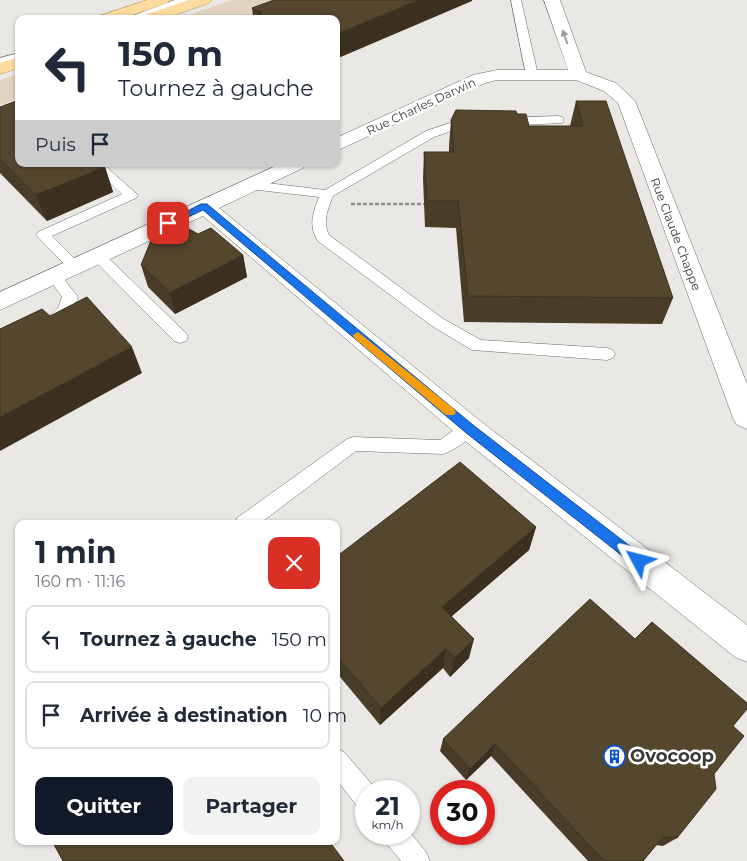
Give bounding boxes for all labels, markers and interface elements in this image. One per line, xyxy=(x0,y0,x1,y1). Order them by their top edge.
one-way arrow xyxy=(561,30,568,45)
text: 150 m xyxy=(118,32,223,75)
icon: left xyxy=(35,35,100,100)
street label: Rue Charles Darwin xyxy=(364,74,478,138)
text: Tournez à gauche xyxy=(118,75,314,102)
icon: arrive xyxy=(86,130,114,158)
text: Puis xyxy=(35,133,76,156)
street label: Rue Claude Chappe xyxy=(648,175,704,293)
pin xyxy=(147,202,189,244)
icon: arrive xyxy=(154,209,182,237)
text: 1 min xyxy=(35,534,116,571)
position arrow xyxy=(612,534,664,586)
button: close xyxy=(268,537,320,589)
text: 160 m · 11:16 xyxy=(35,572,125,591)
icon: left xyxy=(37,625,65,653)
text: Tournez à gauche xyxy=(80,628,257,651)
text: 150 m xyxy=(272,628,327,651)
icon: arrive xyxy=(37,701,65,729)
text: Arrivée à destination xyxy=(80,704,288,727)
text: 10 m xyxy=(303,704,347,727)
building icon: Ovocoop xyxy=(602,744,626,768)
place label: Ovocoop xyxy=(630,745,714,767)
button: Quitter xyxy=(35,777,173,835)
button: Partager xyxy=(183,777,320,835)
speed limit sign: 30 xyxy=(430,780,495,845)
text: 21 xyxy=(375,791,400,821)
text: km/h xyxy=(371,817,404,832)

